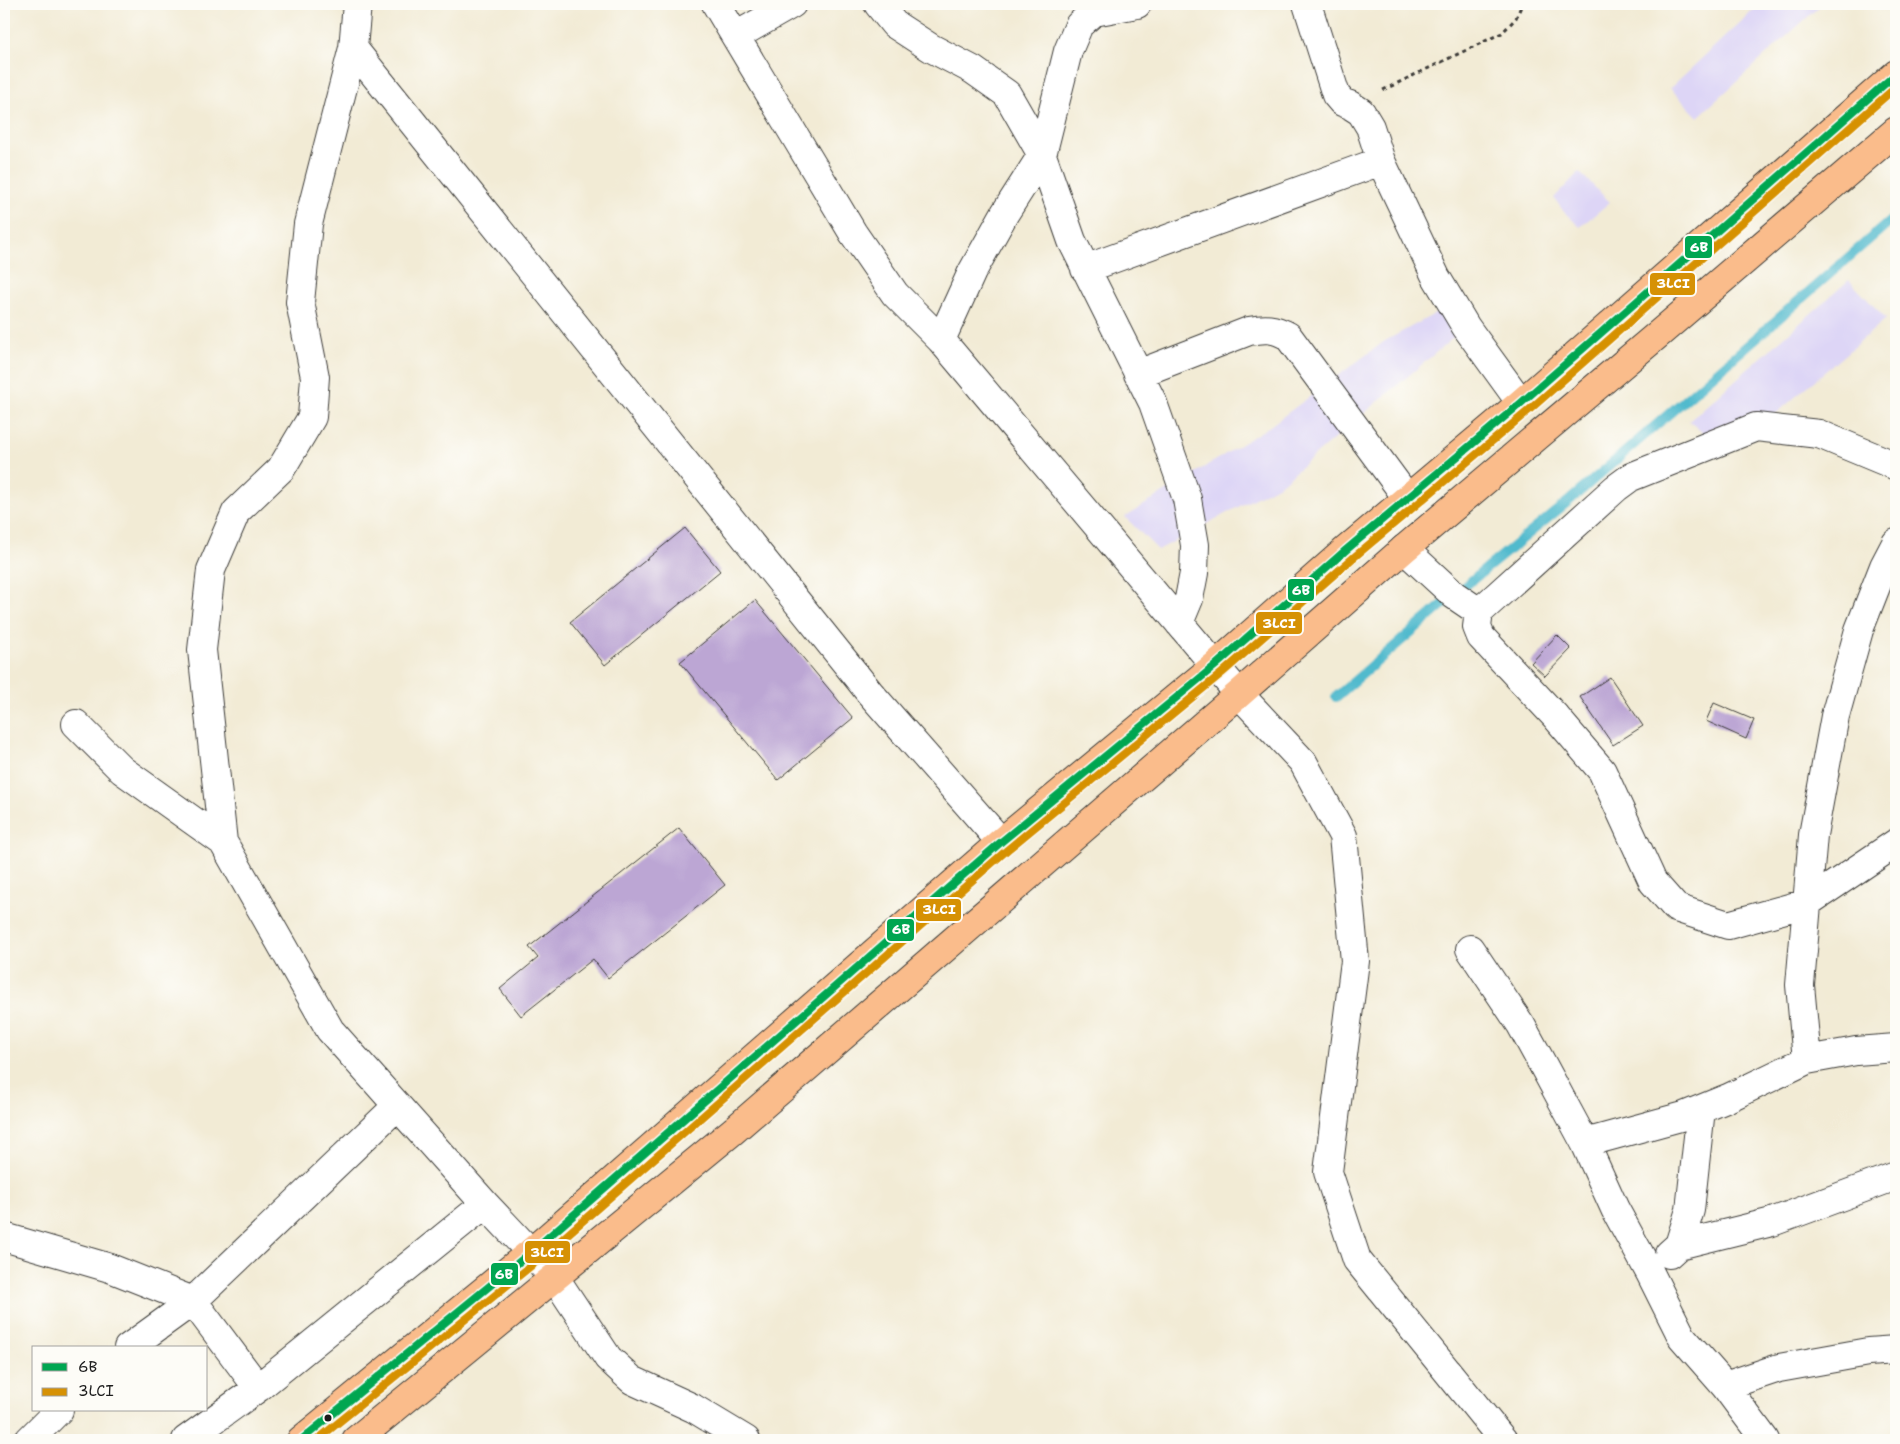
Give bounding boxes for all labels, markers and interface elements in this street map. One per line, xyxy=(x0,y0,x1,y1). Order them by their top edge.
line badge: 6B xyxy=(1684,235,1713,259)
text: 6B xyxy=(1690,238,1709,256)
line badge: 3LCI xyxy=(1649,272,1696,296)
text: 3LCI xyxy=(1656,274,1690,292)
line badge: 6B xyxy=(1287,578,1315,602)
text: 6B xyxy=(1292,581,1311,599)
line badge: 3LCI xyxy=(1255,611,1303,635)
text: 3LCI xyxy=(1262,614,1296,632)
line badge: 3LCI xyxy=(915,898,962,922)
text: 3LCI xyxy=(922,900,956,918)
line badge: 6B xyxy=(886,918,915,942)
text: 6B xyxy=(892,920,911,938)
line badge: 3LCI xyxy=(524,1240,571,1264)
text: 3LCI xyxy=(530,1243,564,1261)
line badge: 6B xyxy=(490,1262,519,1286)
text: 6B xyxy=(495,1265,514,1283)
legend xyxy=(32,1346,208,1412)
text: 6B xyxy=(78,1357,98,1377)
text: 3LCI xyxy=(78,1381,114,1401)
unlabelled marker xyxy=(323,1413,333,1423)

